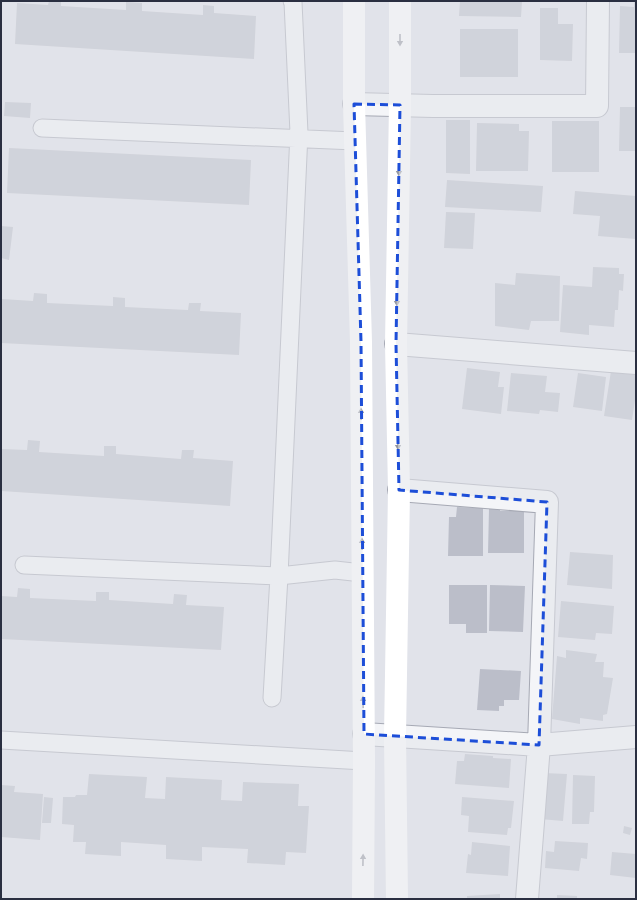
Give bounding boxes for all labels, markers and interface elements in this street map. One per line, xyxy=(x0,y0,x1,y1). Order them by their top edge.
one-way arrow xyxy=(397,34,403,47)
one-way arrow xyxy=(396,164,402,177)
one-way arrow xyxy=(394,294,400,307)
one-way arrow xyxy=(358,407,364,420)
one-way arrow xyxy=(395,438,401,451)
one-way arrow xyxy=(359,537,365,550)
one-way arrow xyxy=(360,695,366,708)
one-way arrow xyxy=(360,853,366,866)

